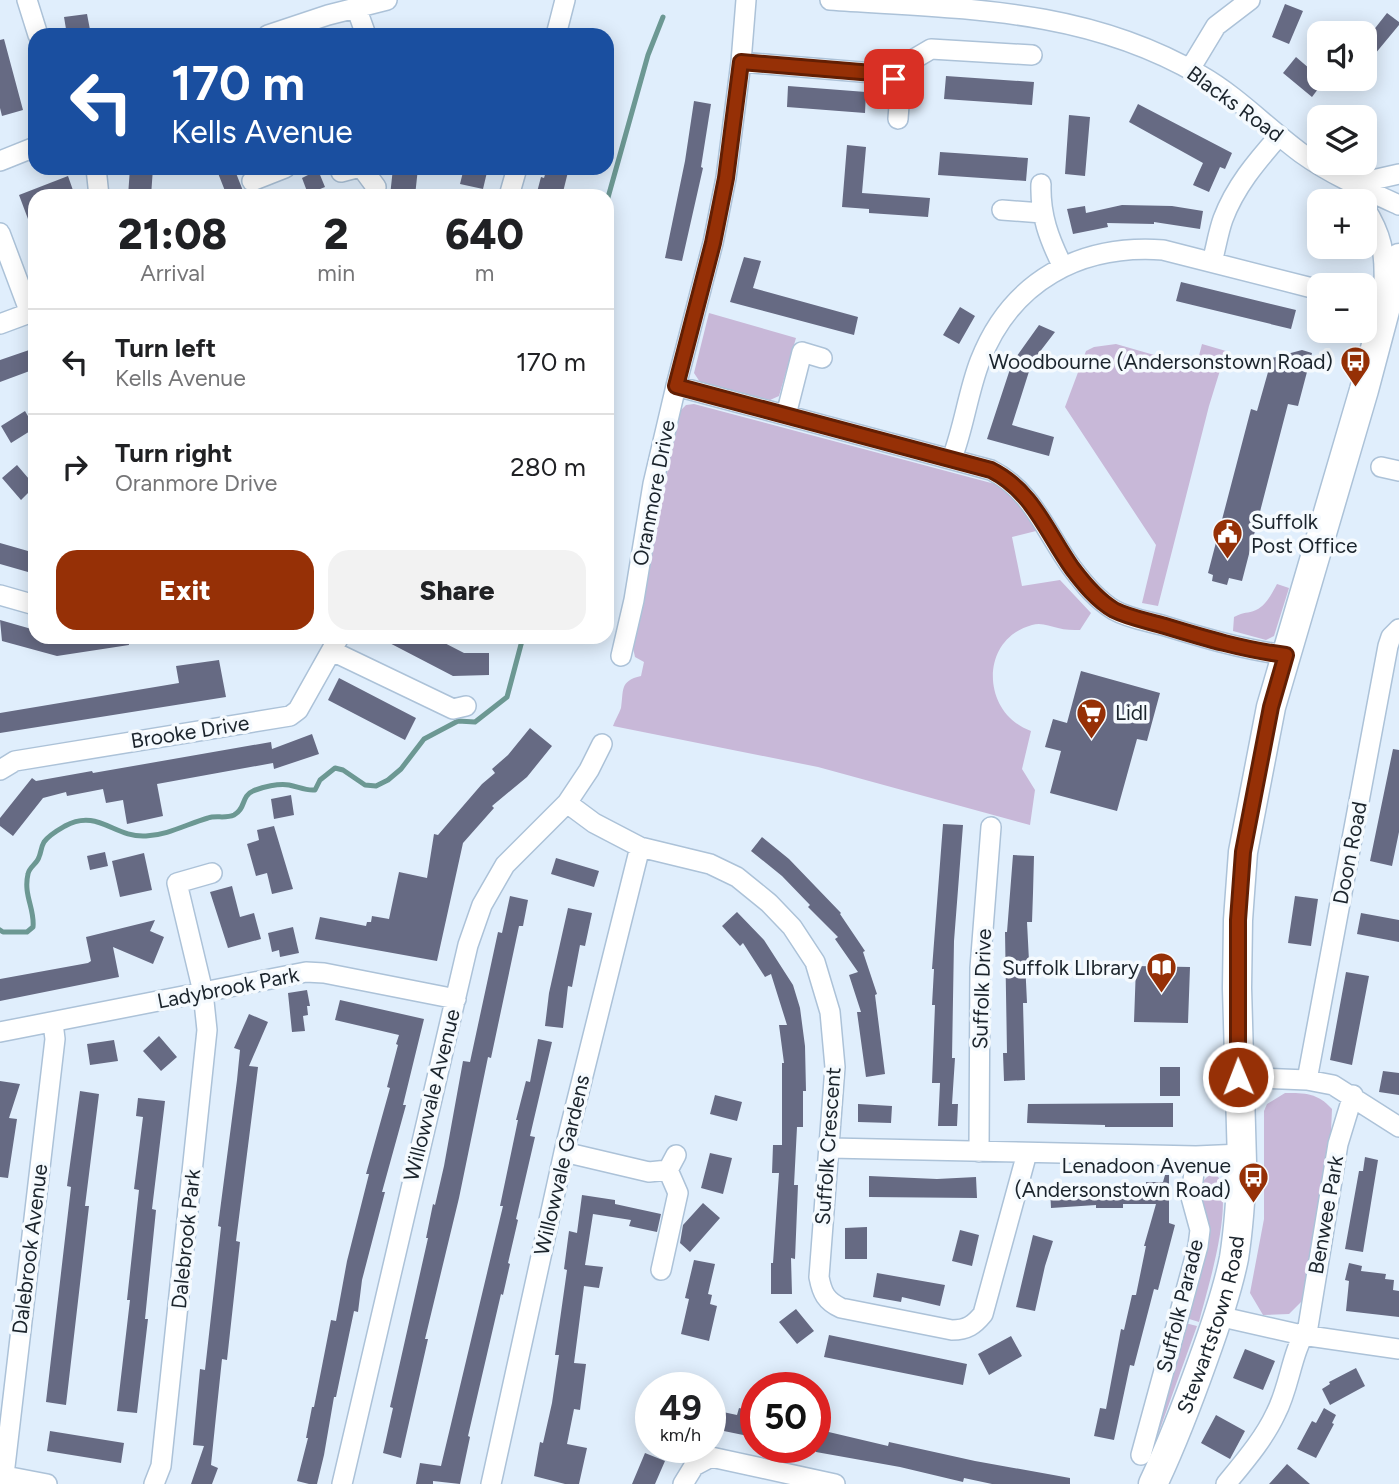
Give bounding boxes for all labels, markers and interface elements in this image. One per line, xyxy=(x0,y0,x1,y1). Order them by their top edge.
map controls xyxy=(1307,21,1377,343)
button: sound xyxy=(1307,21,1377,91)
pin xyxy=(864,49,924,109)
text: 170 m xyxy=(171,53,305,112)
icon: left xyxy=(56,56,147,147)
icon: arrive xyxy=(875,60,913,98)
street label: Blacks Road xyxy=(1182,60,1288,147)
button: layers xyxy=(1307,105,1377,175)
text: Kells Avenue xyxy=(171,113,353,151)
button: + xyxy=(1307,189,1377,259)
text: 21:08 xyxy=(118,209,227,260)
text: 2 xyxy=(324,209,349,260)
text: 640 xyxy=(445,209,524,260)
text: Arrival xyxy=(140,259,205,287)
text: min xyxy=(317,259,355,287)
text: m xyxy=(475,259,494,287)
button: − xyxy=(1307,273,1377,343)
text: Turn left xyxy=(115,332,216,364)
icon: left xyxy=(56,343,94,381)
bus stop icon: Woodbourne (Andersonstown Road) xyxy=(1339,345,1373,389)
text: 170 m xyxy=(516,346,586,378)
place label: Woodbourne (Andersonstown Road) xyxy=(989,349,1333,374)
text: Kells Avenue xyxy=(115,364,246,392)
street label: Oranmore Drive xyxy=(627,418,680,568)
text: Turn right xyxy=(115,437,232,469)
icon: right xyxy=(56,448,94,486)
text: 280 m xyxy=(510,451,586,483)
text: Oranmore Drive xyxy=(115,469,277,497)
place label: Suffolk Post Office xyxy=(1251,509,1358,558)
public building icon: Suffolk Post Office xyxy=(1211,517,1245,561)
button: Exit xyxy=(56,550,314,630)
button: Share xyxy=(328,550,586,630)
supermarket icon: Lidl xyxy=(1075,696,1109,740)
place label: Lidl xyxy=(1115,700,1148,725)
street label: Brooke Drive xyxy=(129,710,251,753)
street label: Doon Road xyxy=(1327,799,1372,906)
street label: Suffolk Drive xyxy=(967,928,996,1050)
library icon: Suffolk LIbrary xyxy=(1145,951,1179,995)
place label: Suffolk LIbrary xyxy=(1002,955,1139,980)
street label: Ladybrook Park xyxy=(155,961,302,1014)
street label: Willowvale Avenue xyxy=(398,1006,465,1183)
position arrow xyxy=(1201,1040,1275,1114)
street label: Suffolk Crescent xyxy=(810,1066,845,1226)
street label: Willowvale Gardens xyxy=(529,1072,594,1258)
place label: Lenadoon Avenue (Andersonstown Road) xyxy=(1014,1153,1231,1202)
street label: Benwee Park xyxy=(1303,1153,1348,1276)
bus stop icon: Lenadoon Avenue (Andersonstown Road) xyxy=(1237,1161,1271,1205)
street label: Dalebrook Avenue xyxy=(7,1162,52,1336)
street label: Dalebrook Park xyxy=(166,1167,205,1310)
street label: Stewartstown Road xyxy=(1171,1234,1249,1417)
street label: Suffolk Parade xyxy=(1151,1237,1208,1375)
speed limit sign: 50 xyxy=(740,1372,831,1463)
text: 49 xyxy=(659,1387,702,1429)
text: km/h xyxy=(660,1424,701,1446)

